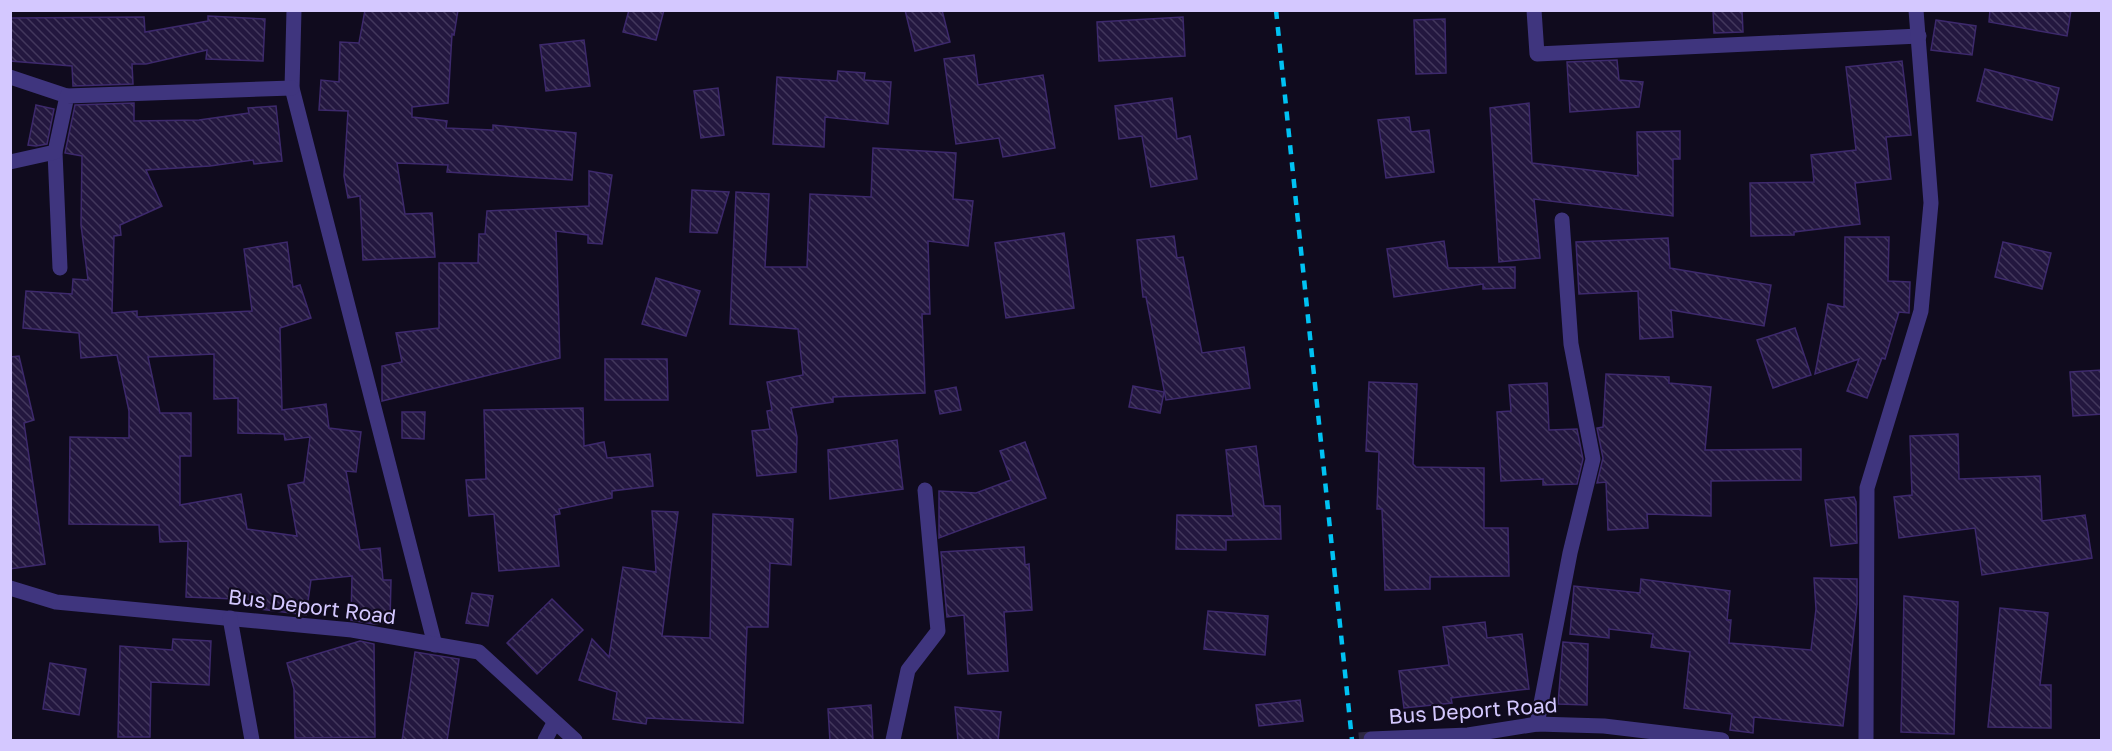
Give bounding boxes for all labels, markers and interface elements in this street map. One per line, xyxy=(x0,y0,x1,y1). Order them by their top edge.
street label: Bus Deport Road xyxy=(227,583,398,629)
street label: Bus Deport Road xyxy=(1388,691,1558,729)

